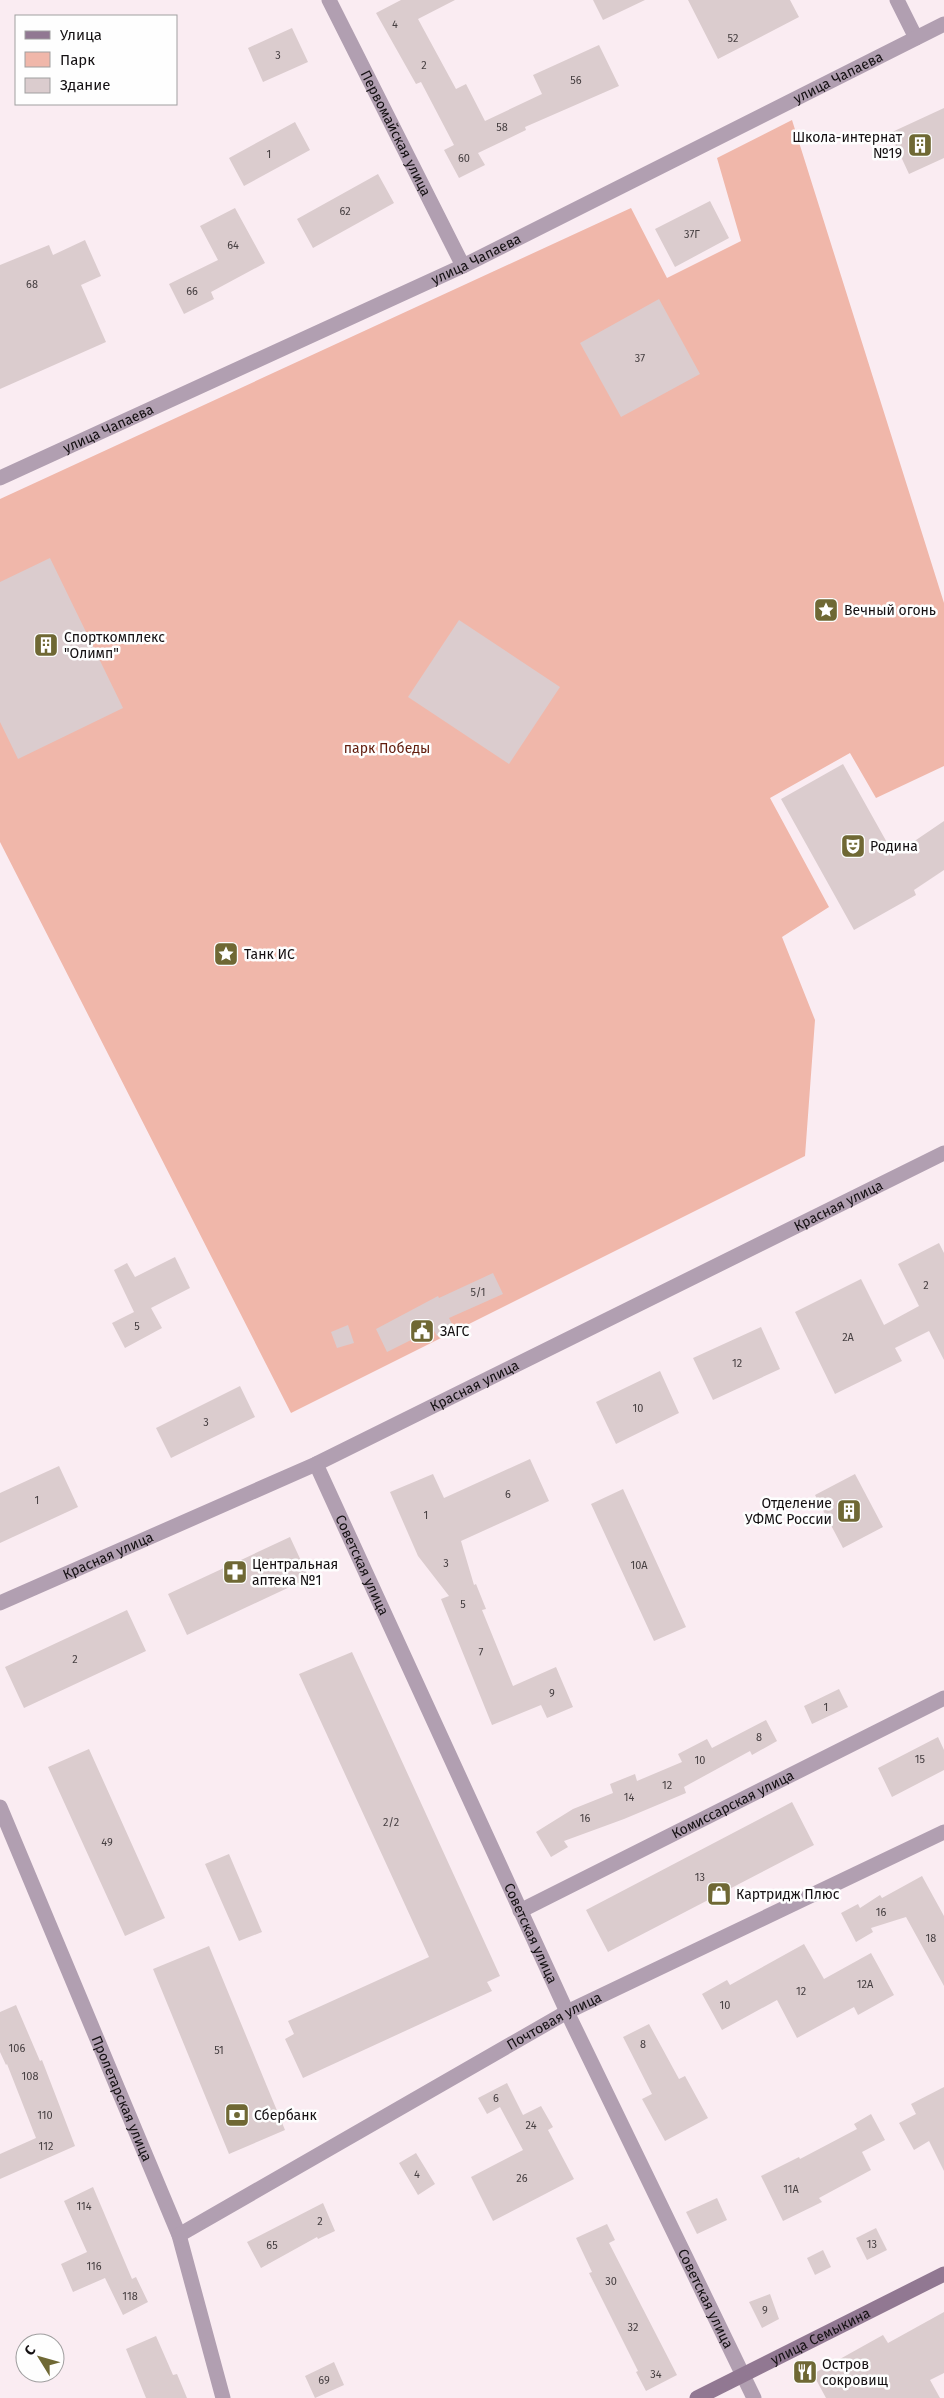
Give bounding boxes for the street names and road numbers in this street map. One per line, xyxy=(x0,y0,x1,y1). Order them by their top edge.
street label: улица Чапаева xyxy=(790,48,886,107)
street label: Первомайская улица xyxy=(357,67,435,199)
street label: улица Чапаева xyxy=(428,230,524,288)
street label: улица Чапаева xyxy=(60,400,156,457)
street label: Красная улица xyxy=(791,1176,886,1235)
street label: Красная улица xyxy=(427,1356,522,1415)
street label: Советская улица xyxy=(332,1512,393,1618)
street label: Красная улица xyxy=(60,1528,156,1583)
street label: Комиссарская улица xyxy=(669,1766,797,1842)
street label: Советская улица xyxy=(501,1880,561,1986)
street label: Почтовая улица xyxy=(504,1988,604,2053)
street label: Пролетарская улица xyxy=(88,2033,156,2164)
street label: Советская улица xyxy=(674,2246,737,2351)
street label: улица Семыкина xyxy=(768,2304,873,2368)

